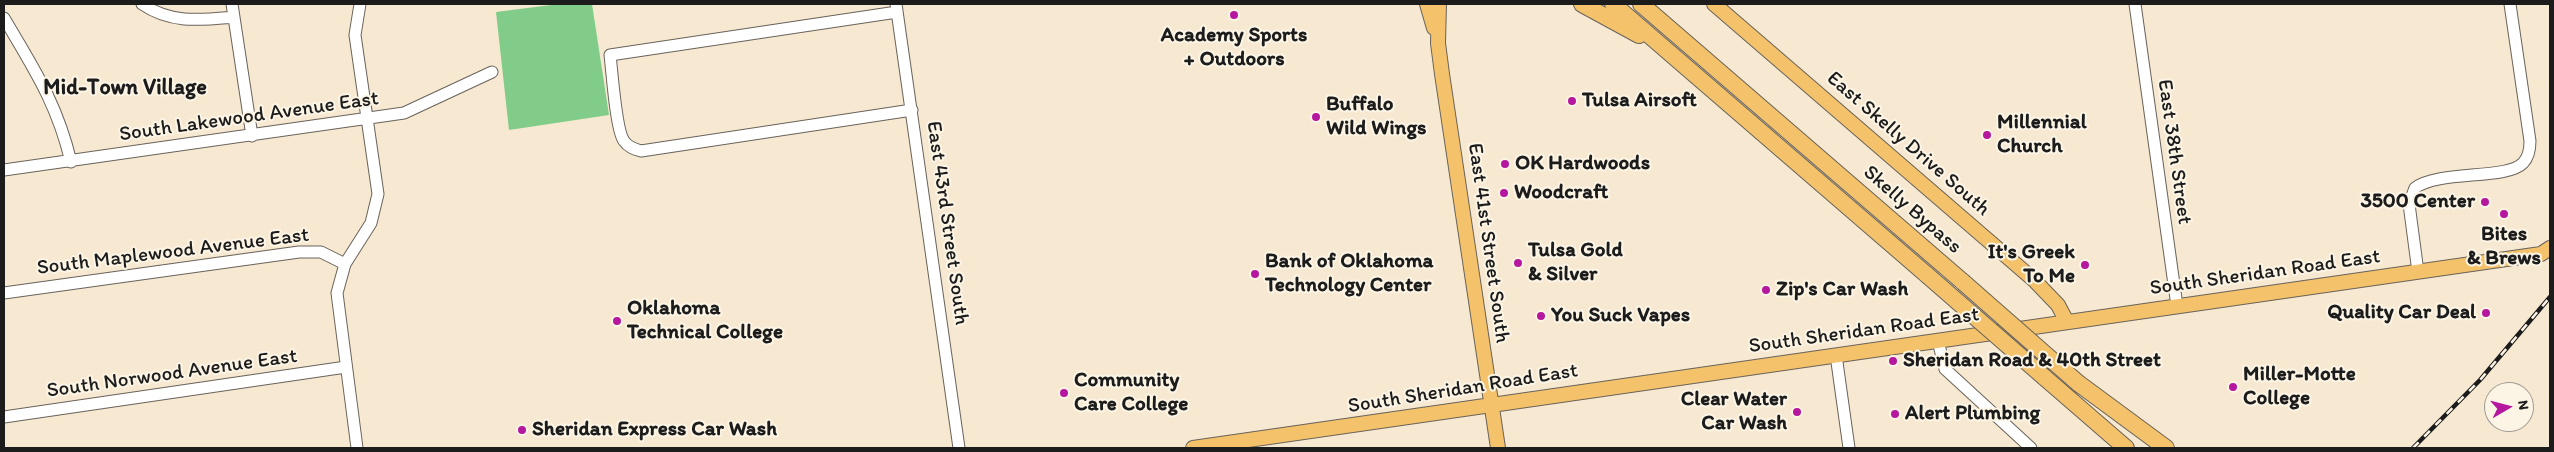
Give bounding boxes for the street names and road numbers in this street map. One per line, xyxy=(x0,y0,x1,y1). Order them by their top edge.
street label: East Skelly Drive South xyxy=(1821,66,1995,222)
street label: East 38th Street xyxy=(2151,78,2197,226)
street label: South Lakewood Avenue East xyxy=(118,86,380,148)
street label: East 43rd Street South xyxy=(920,119,974,327)
street label: East 41st Street South xyxy=(1461,141,1515,345)
street label: Skelly Bypass xyxy=(1858,160,1966,260)
street label: South Maplewood Avenue East xyxy=(35,223,311,281)
street label: South Sheridan Road East xyxy=(2148,244,2382,302)
street label: South Sheridan Road East xyxy=(1747,302,1981,360)
street label: South Norwood Avenue East xyxy=(45,344,299,404)
street label: South Sheridan Road East xyxy=(1346,358,1580,420)

